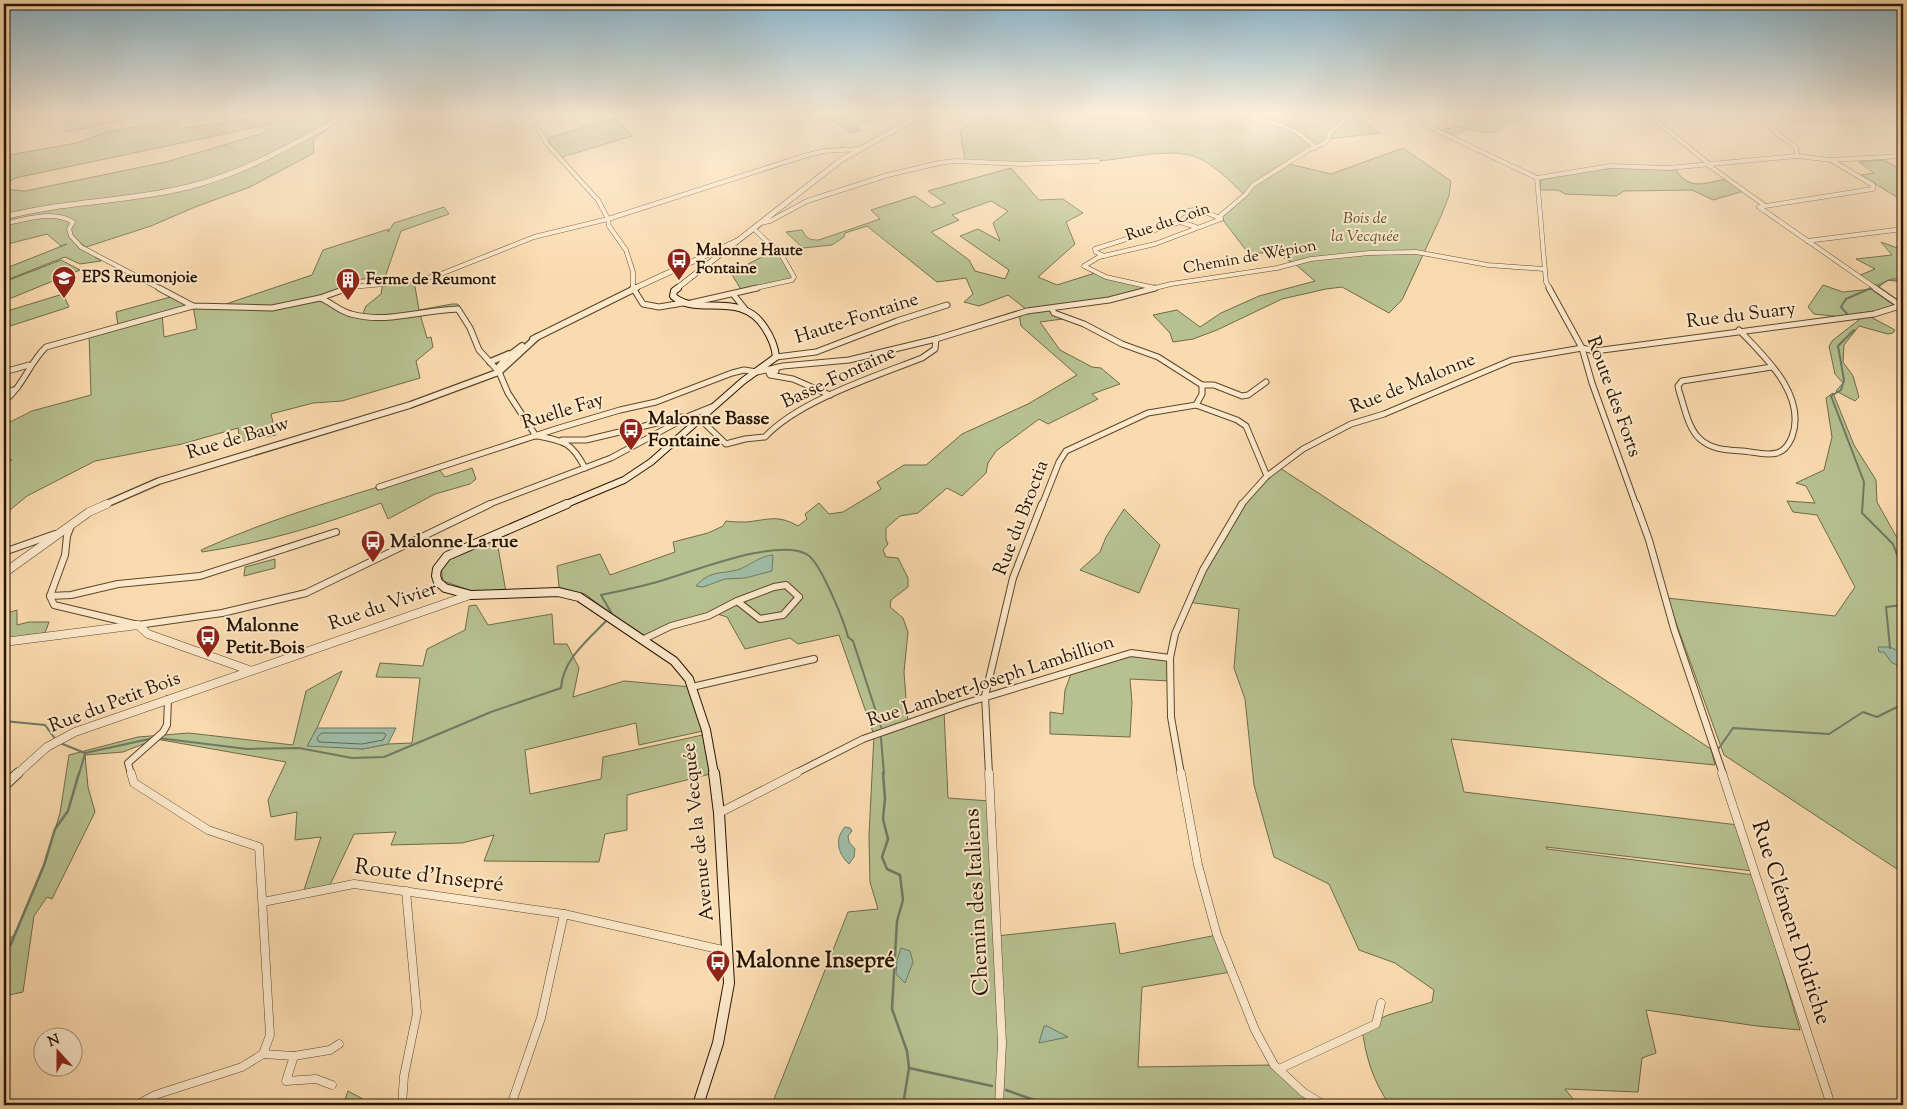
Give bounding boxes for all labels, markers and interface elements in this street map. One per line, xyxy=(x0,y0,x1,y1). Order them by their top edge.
street label: Rue du Coin xyxy=(1123,198,1214,248)
park label: Bois de la Vecquée xyxy=(1331,208,1399,249)
street label: Chemin de Wépion xyxy=(1182,235,1319,281)
place label: Malonne Haute Fontaine xyxy=(696,240,803,281)
bus stop icon: Malonne Haute Fontaine xyxy=(666,247,692,281)
school or university icon: EPS Reumonjoie xyxy=(51,265,77,299)
place label: EPS Reumonjoie xyxy=(82,267,198,290)
building icon: Ferme de Reumont xyxy=(335,267,361,301)
place label: Ferme de Reumont xyxy=(366,269,497,292)
street label: Haute-Fontaine xyxy=(792,286,922,352)
street label: Rue du Suary xyxy=(1685,296,1798,336)
street label: Route des Forts xyxy=(1579,333,1647,461)
street label: Basse-Fontaine xyxy=(777,340,901,416)
street label: Rue de Malonne xyxy=(1346,346,1480,421)
street label: Ruelle Fay xyxy=(519,387,608,437)
place label: Malonne Basse Fontaine xyxy=(648,406,770,455)
street label: Rue de Bauw xyxy=(183,411,293,467)
bus stop icon: Malonne Basse Fontaine xyxy=(618,417,644,451)
street label: Rue du Broctia xyxy=(988,456,1056,579)
bus stop icon: Malonne La rue xyxy=(360,529,386,563)
place label: Malonne La rue xyxy=(390,529,518,556)
street label: Rue du Vivier xyxy=(325,576,441,638)
place label: Malonne Petit-Bois xyxy=(226,613,305,662)
bus stop icon: Malonne Petit-Bois xyxy=(195,624,221,658)
street label: Rue Lambert-Joseph Lambillion xyxy=(864,629,1118,735)
street label: Rue du Petit Bois xyxy=(45,666,185,740)
street label: Avenue de la Vecquée xyxy=(676,741,722,922)
street label: Chemin des Italiens xyxy=(957,807,999,997)
street label: Rue Clément Didriche xyxy=(1742,817,1838,1029)
street label: Route d'Insepré xyxy=(353,852,505,902)
place label: Malonne Insepré xyxy=(736,946,895,978)
bus stop icon: Malonne Insepré xyxy=(705,949,731,983)
north arrow xyxy=(32,1026,82,1076)
text: N xyxy=(45,1030,63,1053)

